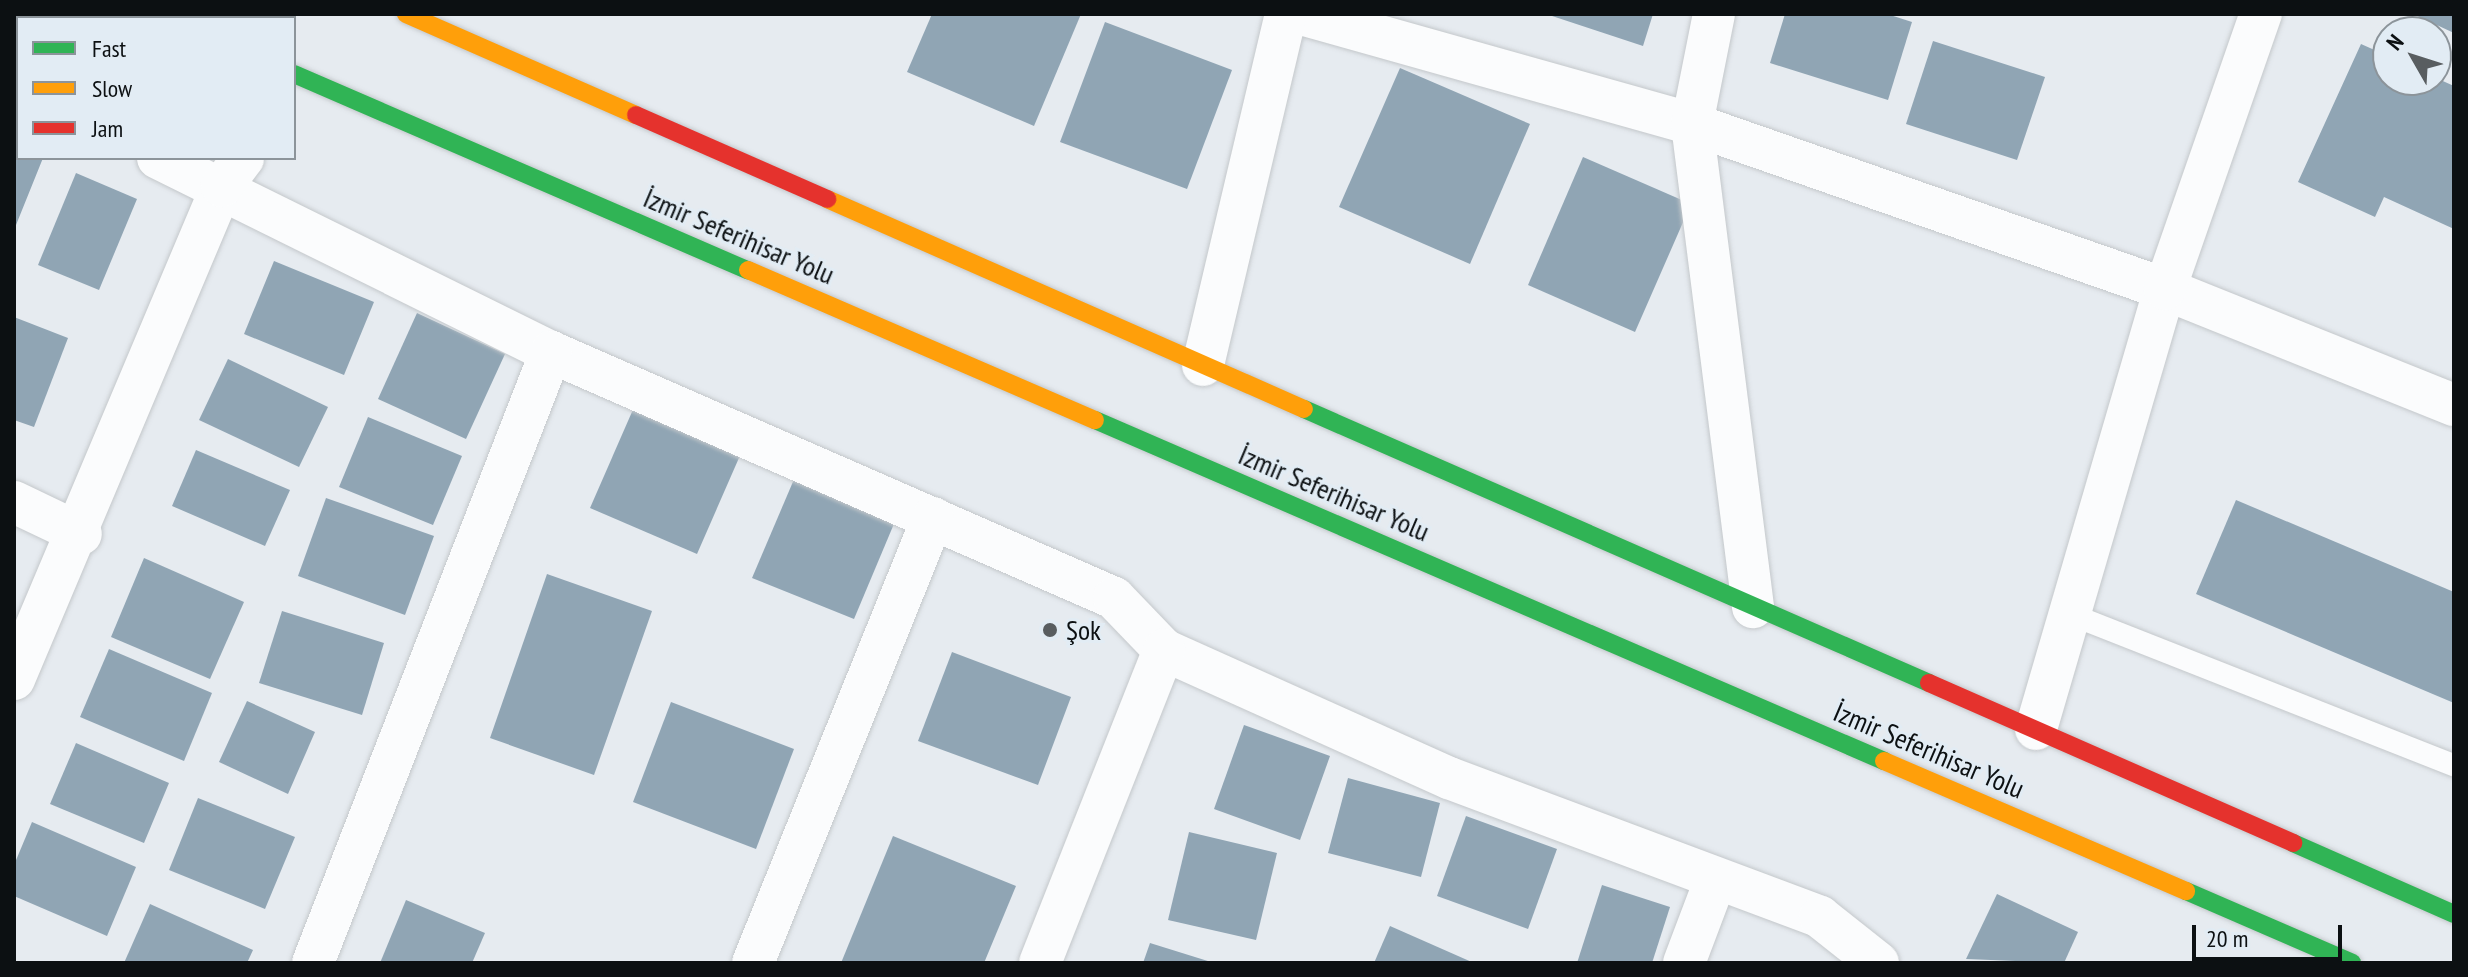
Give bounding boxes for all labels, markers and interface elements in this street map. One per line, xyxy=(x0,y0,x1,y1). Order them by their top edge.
legend xyxy=(16,16,296,160)
north arrow xyxy=(2372,16,2452,96)
text: N xyxy=(2380,29,2410,56)
text: Fast xyxy=(92,33,126,64)
text: Slow xyxy=(92,73,132,104)
text: Jam xyxy=(92,113,123,144)
street label: İzmir Seferihisar Yolu xyxy=(638,181,840,291)
street label: İzmir Seferihisar Yolu xyxy=(1233,438,1435,548)
place label: Şok xyxy=(1066,613,1101,647)
marker: Şok xyxy=(1041,621,1059,639)
street label: İzmir Seferihisar Yolu xyxy=(1828,695,2030,805)
scale bar xyxy=(2196,909,2346,959)
text: 20 m xyxy=(2206,923,2248,954)

